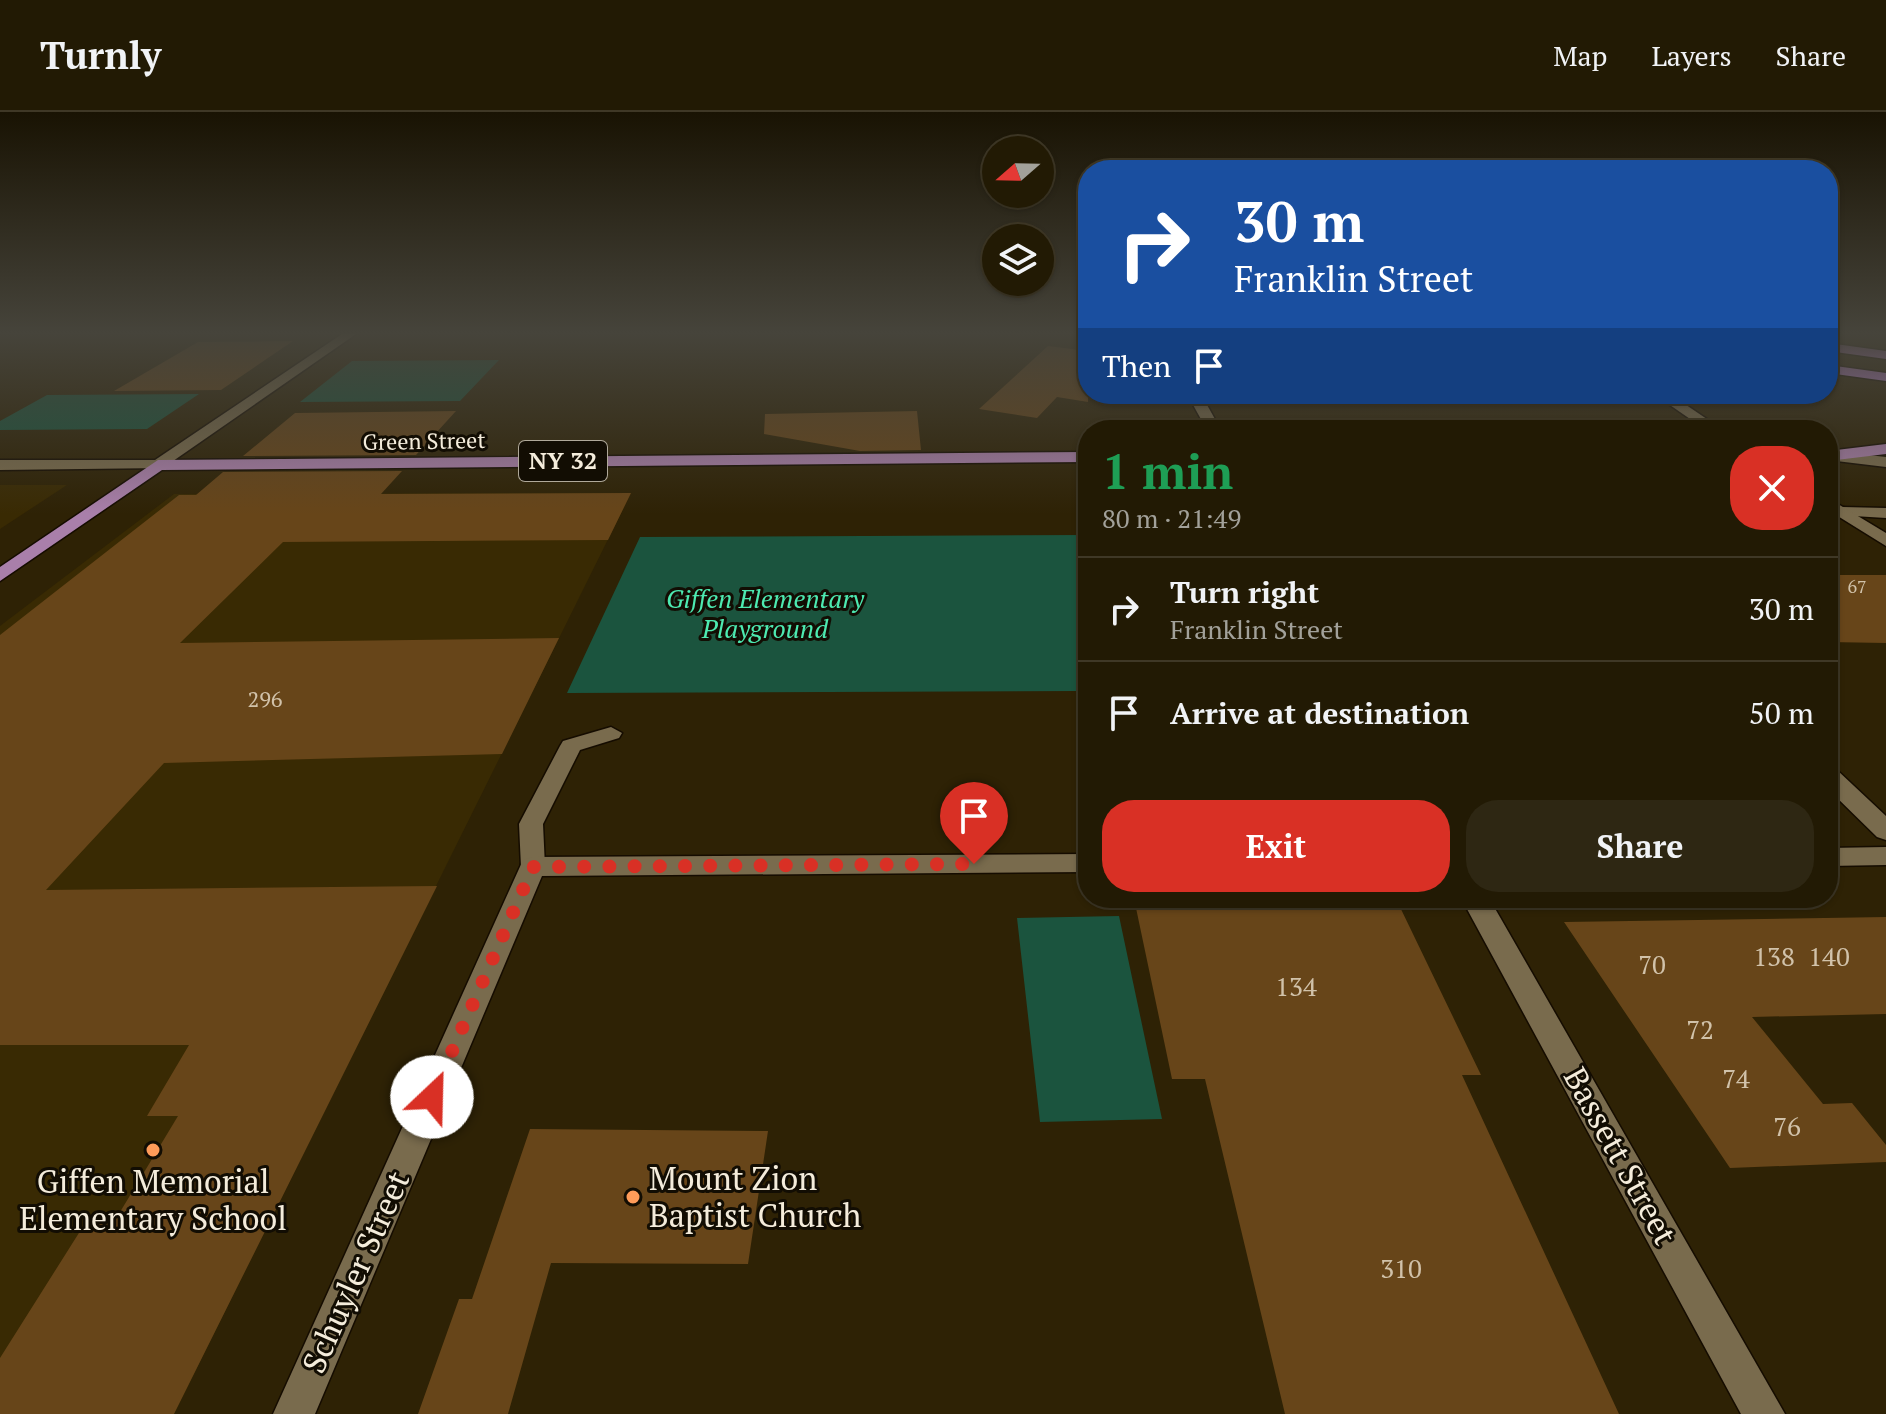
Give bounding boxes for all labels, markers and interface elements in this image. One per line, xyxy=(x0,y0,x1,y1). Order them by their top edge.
text: Turnly xyxy=(40,30,161,80)
text: Map xyxy=(1553,37,1607,74)
text: Layers xyxy=(1651,37,1732,74)
text: Share xyxy=(1776,37,1846,74)
north arrow xyxy=(982,136,1054,208)
map controls xyxy=(982,136,1054,296)
text: 30 m xyxy=(1234,184,1364,258)
icon: right xyxy=(1102,192,1206,296)
button: layers xyxy=(982,224,1054,296)
text: Franklin Street xyxy=(1234,255,1473,302)
icon: arrive xyxy=(1187,344,1231,388)
text: Then xyxy=(1102,346,1171,386)
street label: Green Street xyxy=(362,425,486,456)
text: 1 min xyxy=(1102,439,1233,503)
road number: NY 32 xyxy=(519,441,607,481)
button: close xyxy=(1730,446,1814,530)
text: 80 m · 21:49 xyxy=(1102,501,1241,535)
text: Turn right xyxy=(1170,572,1319,612)
house number: 67 xyxy=(1847,574,1867,598)
park label: Giffen Elementary Playground xyxy=(666,581,865,645)
icon: right xyxy=(1102,587,1146,631)
text: 30 m xyxy=(1749,589,1814,629)
text: Franklin Street xyxy=(1170,612,1343,646)
house number: 296 xyxy=(247,684,283,713)
icon: arrive xyxy=(1102,691,1146,735)
text: Arrive at destination xyxy=(1170,693,1469,733)
text: 50 m xyxy=(1749,693,1814,733)
pin xyxy=(940,782,1008,864)
icon: arrive xyxy=(952,794,996,838)
button: Exit xyxy=(1102,800,1450,892)
button: Share xyxy=(1466,800,1814,892)
house number: 138 xyxy=(1753,939,1795,973)
house number: 140 xyxy=(1808,939,1850,973)
house number: 70 xyxy=(1638,947,1666,981)
house number: 134 xyxy=(1275,969,1317,1003)
house number: 72 xyxy=(1686,1012,1714,1046)
position arrow xyxy=(390,1055,474,1139)
street label: Bassett Street xyxy=(1555,1059,1687,1252)
house number: 74 xyxy=(1722,1061,1750,1095)
house number: 76 xyxy=(1773,1109,1801,1143)
marker: Giffen Memorial Elementary School xyxy=(144,1141,162,1159)
place label: Mount Zion Baptist Church xyxy=(649,1157,862,1236)
place label: Giffen Memorial Elementary School xyxy=(19,1160,287,1239)
street label: Schuyler Street xyxy=(292,1164,418,1379)
marker: Mount Zion Baptist Church xyxy=(624,1188,642,1206)
house number: 310 xyxy=(1380,1251,1422,1285)

